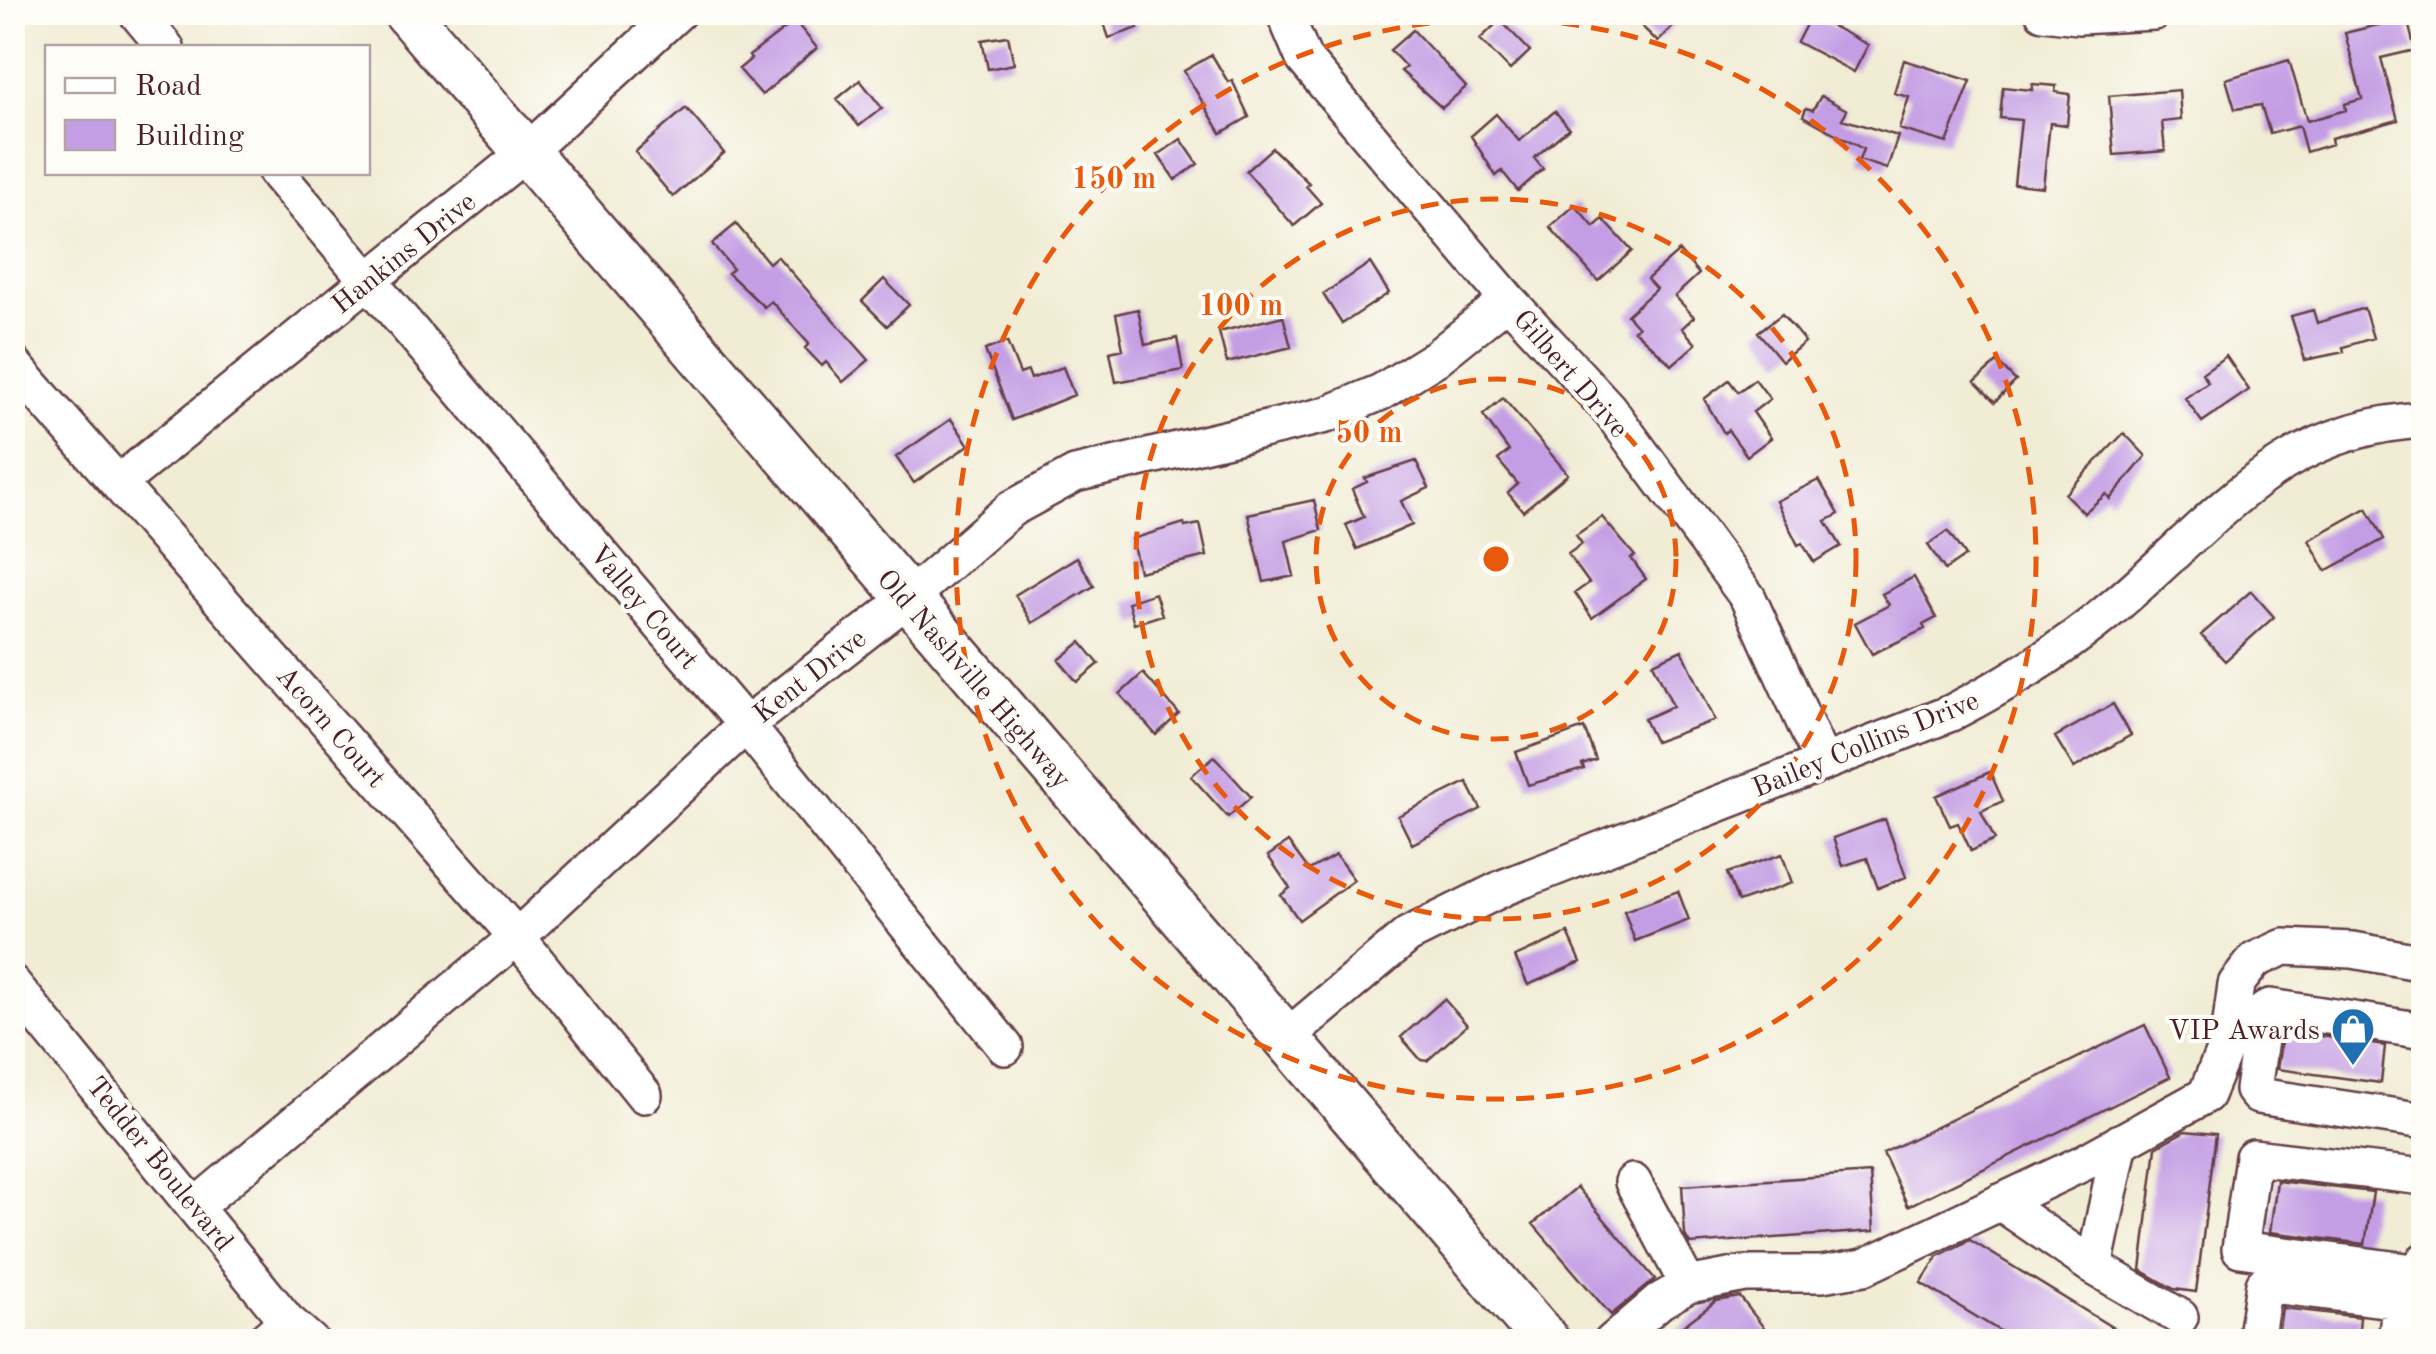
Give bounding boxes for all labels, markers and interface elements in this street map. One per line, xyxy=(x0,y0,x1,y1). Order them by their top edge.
legend xyxy=(45,45,370,175)
text: Road xyxy=(135,72,202,102)
text: Building xyxy=(135,122,244,152)
text: 150 m xyxy=(1072,165,1156,195)
street label: Hankins Drive xyxy=(328,188,482,320)
text: 100 m xyxy=(1199,292,1283,322)
street label: Gilbert Drive xyxy=(1507,306,1632,444)
text: 50 m xyxy=(1335,419,1403,449)
street label: Valley Court xyxy=(583,540,703,675)
centre of rings xyxy=(1478,541,1514,577)
street label: Old Nashville Highway xyxy=(870,565,1075,795)
street label: Kent Drive xyxy=(749,625,872,730)
street label: Acorn Court xyxy=(270,662,390,794)
street label: Bailey Collins Drive xyxy=(1749,688,1983,804)
shop icon: VIP Awards xyxy=(2330,1006,2376,1067)
place label: VIP Awards xyxy=(2168,1018,2320,1046)
street label: Tedder Boulevard xyxy=(80,1073,237,1257)

